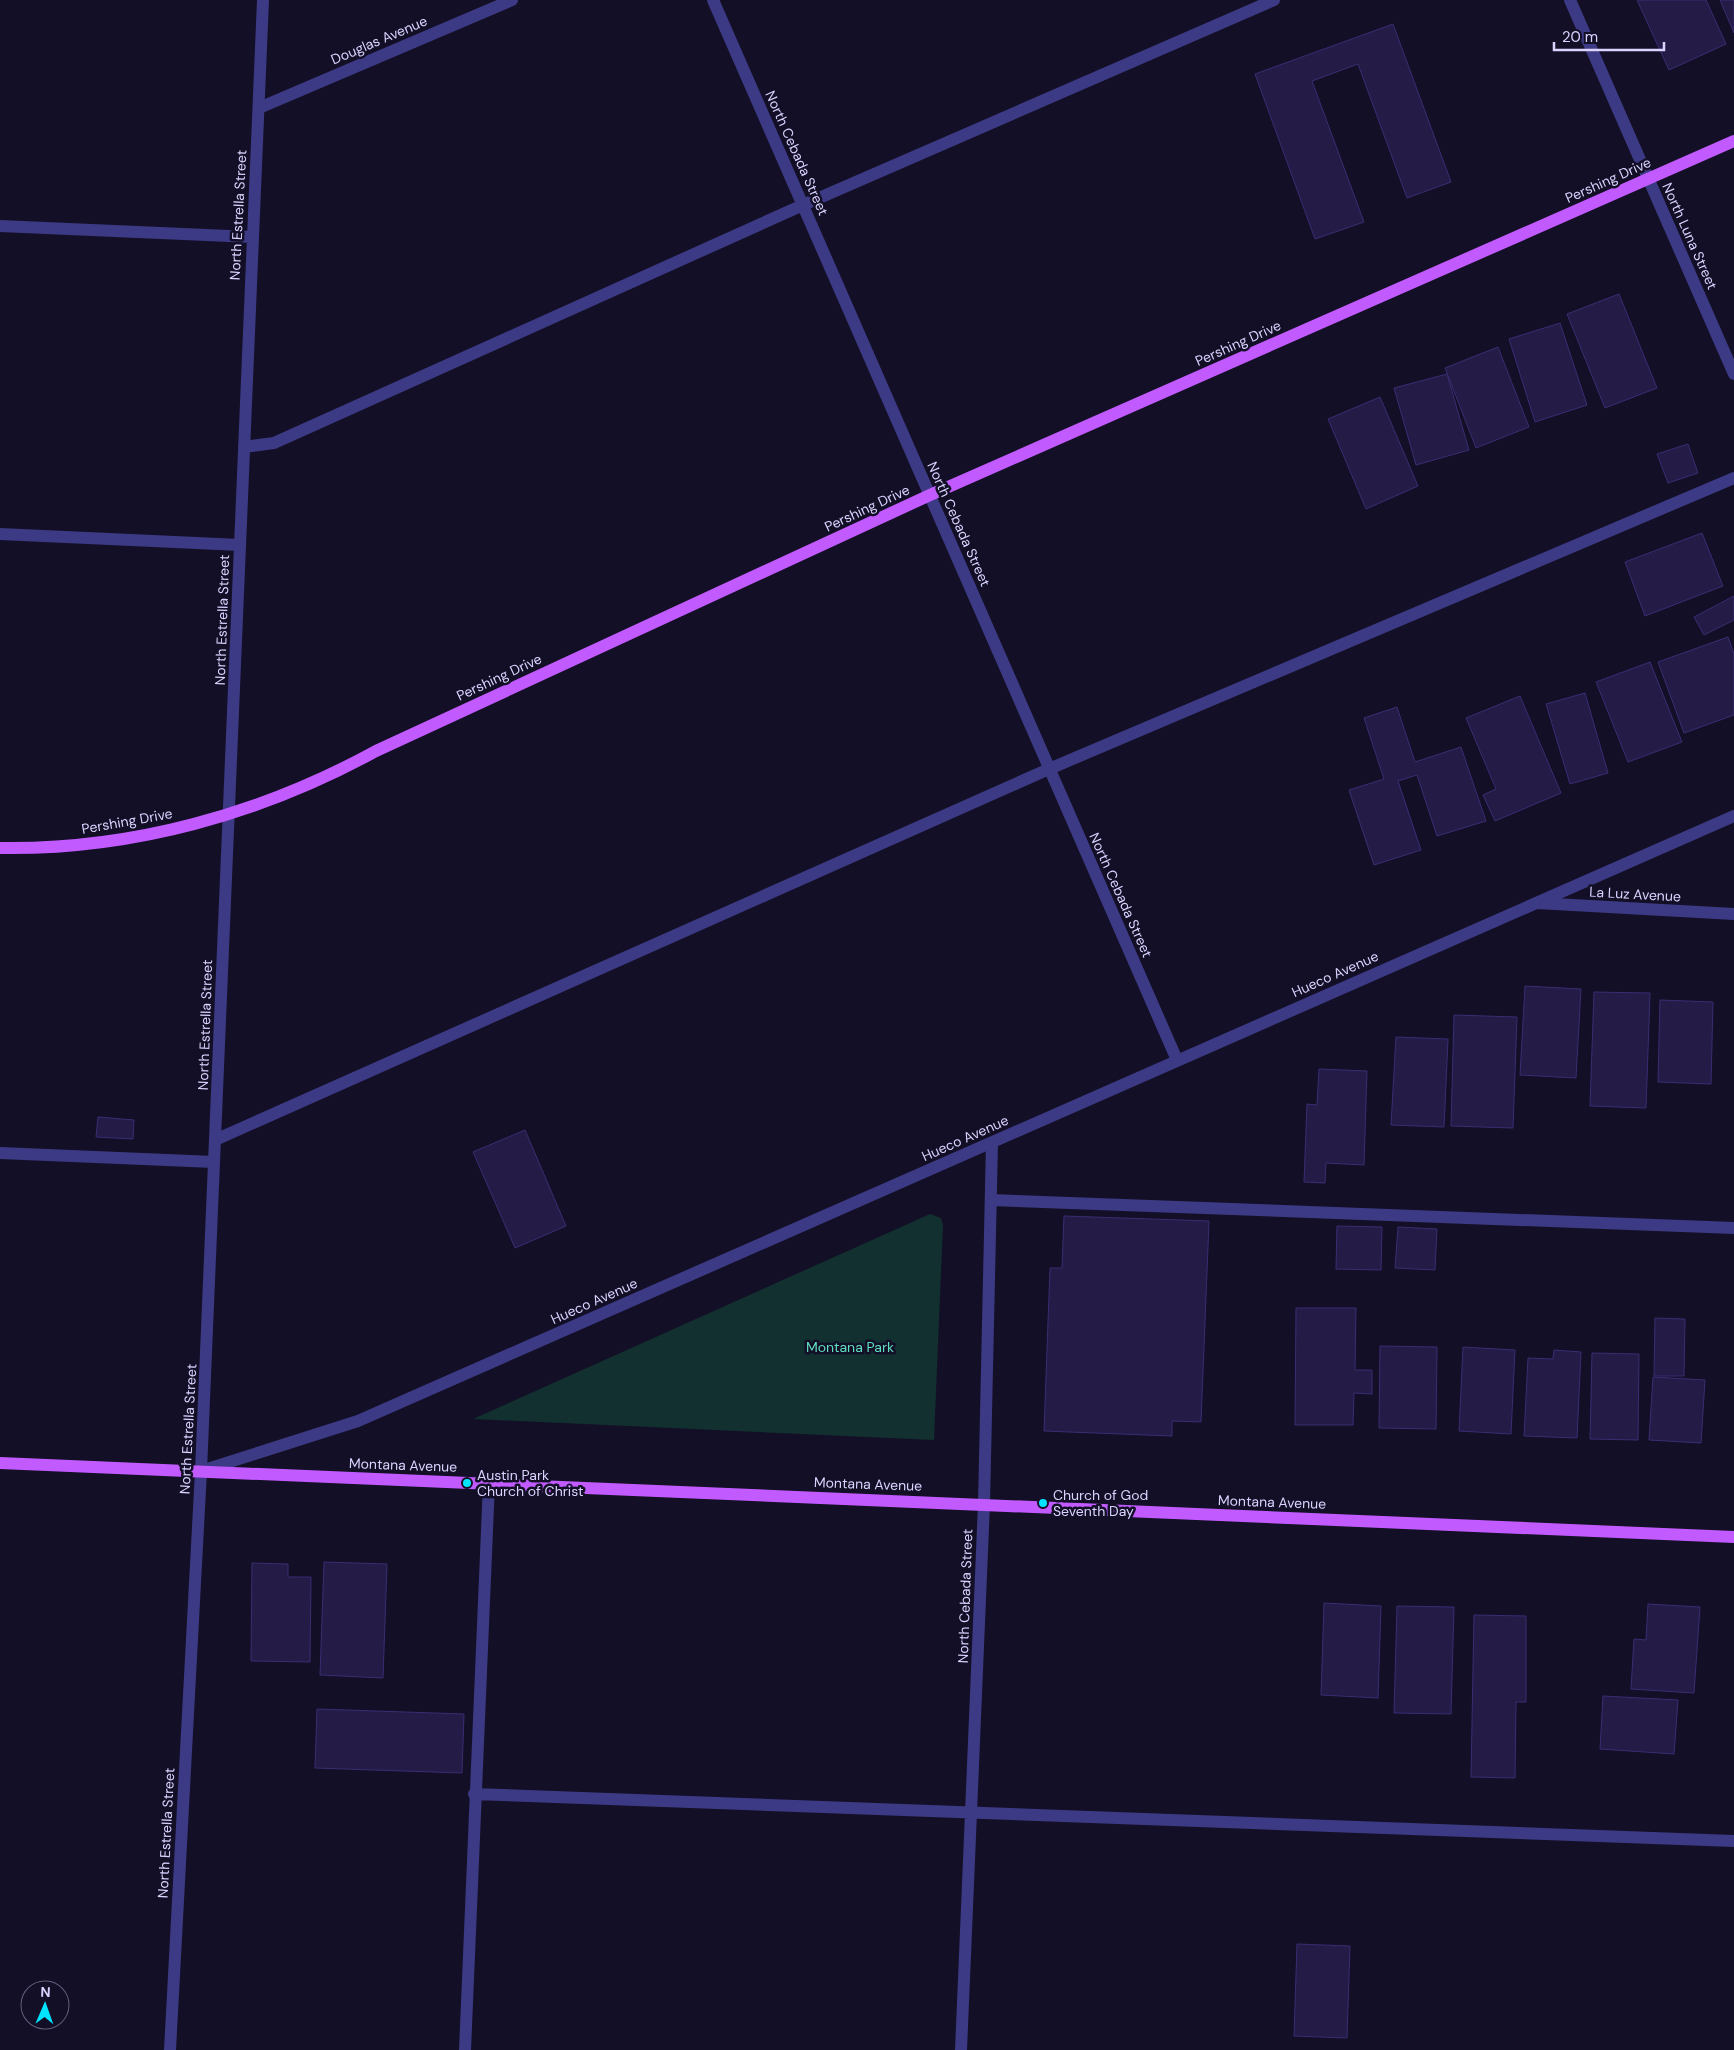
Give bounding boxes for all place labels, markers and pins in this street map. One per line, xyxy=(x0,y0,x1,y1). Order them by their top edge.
place label: Austin Park Church of Christ xyxy=(477,1466,583,1500)
marker: Austin Park Church of Christ xyxy=(461,1477,473,1489)
place label: Church of God Seventh Day xyxy=(1053,1486,1148,1520)
marker: Church of God Seventh Day xyxy=(1037,1497,1049,1509)

